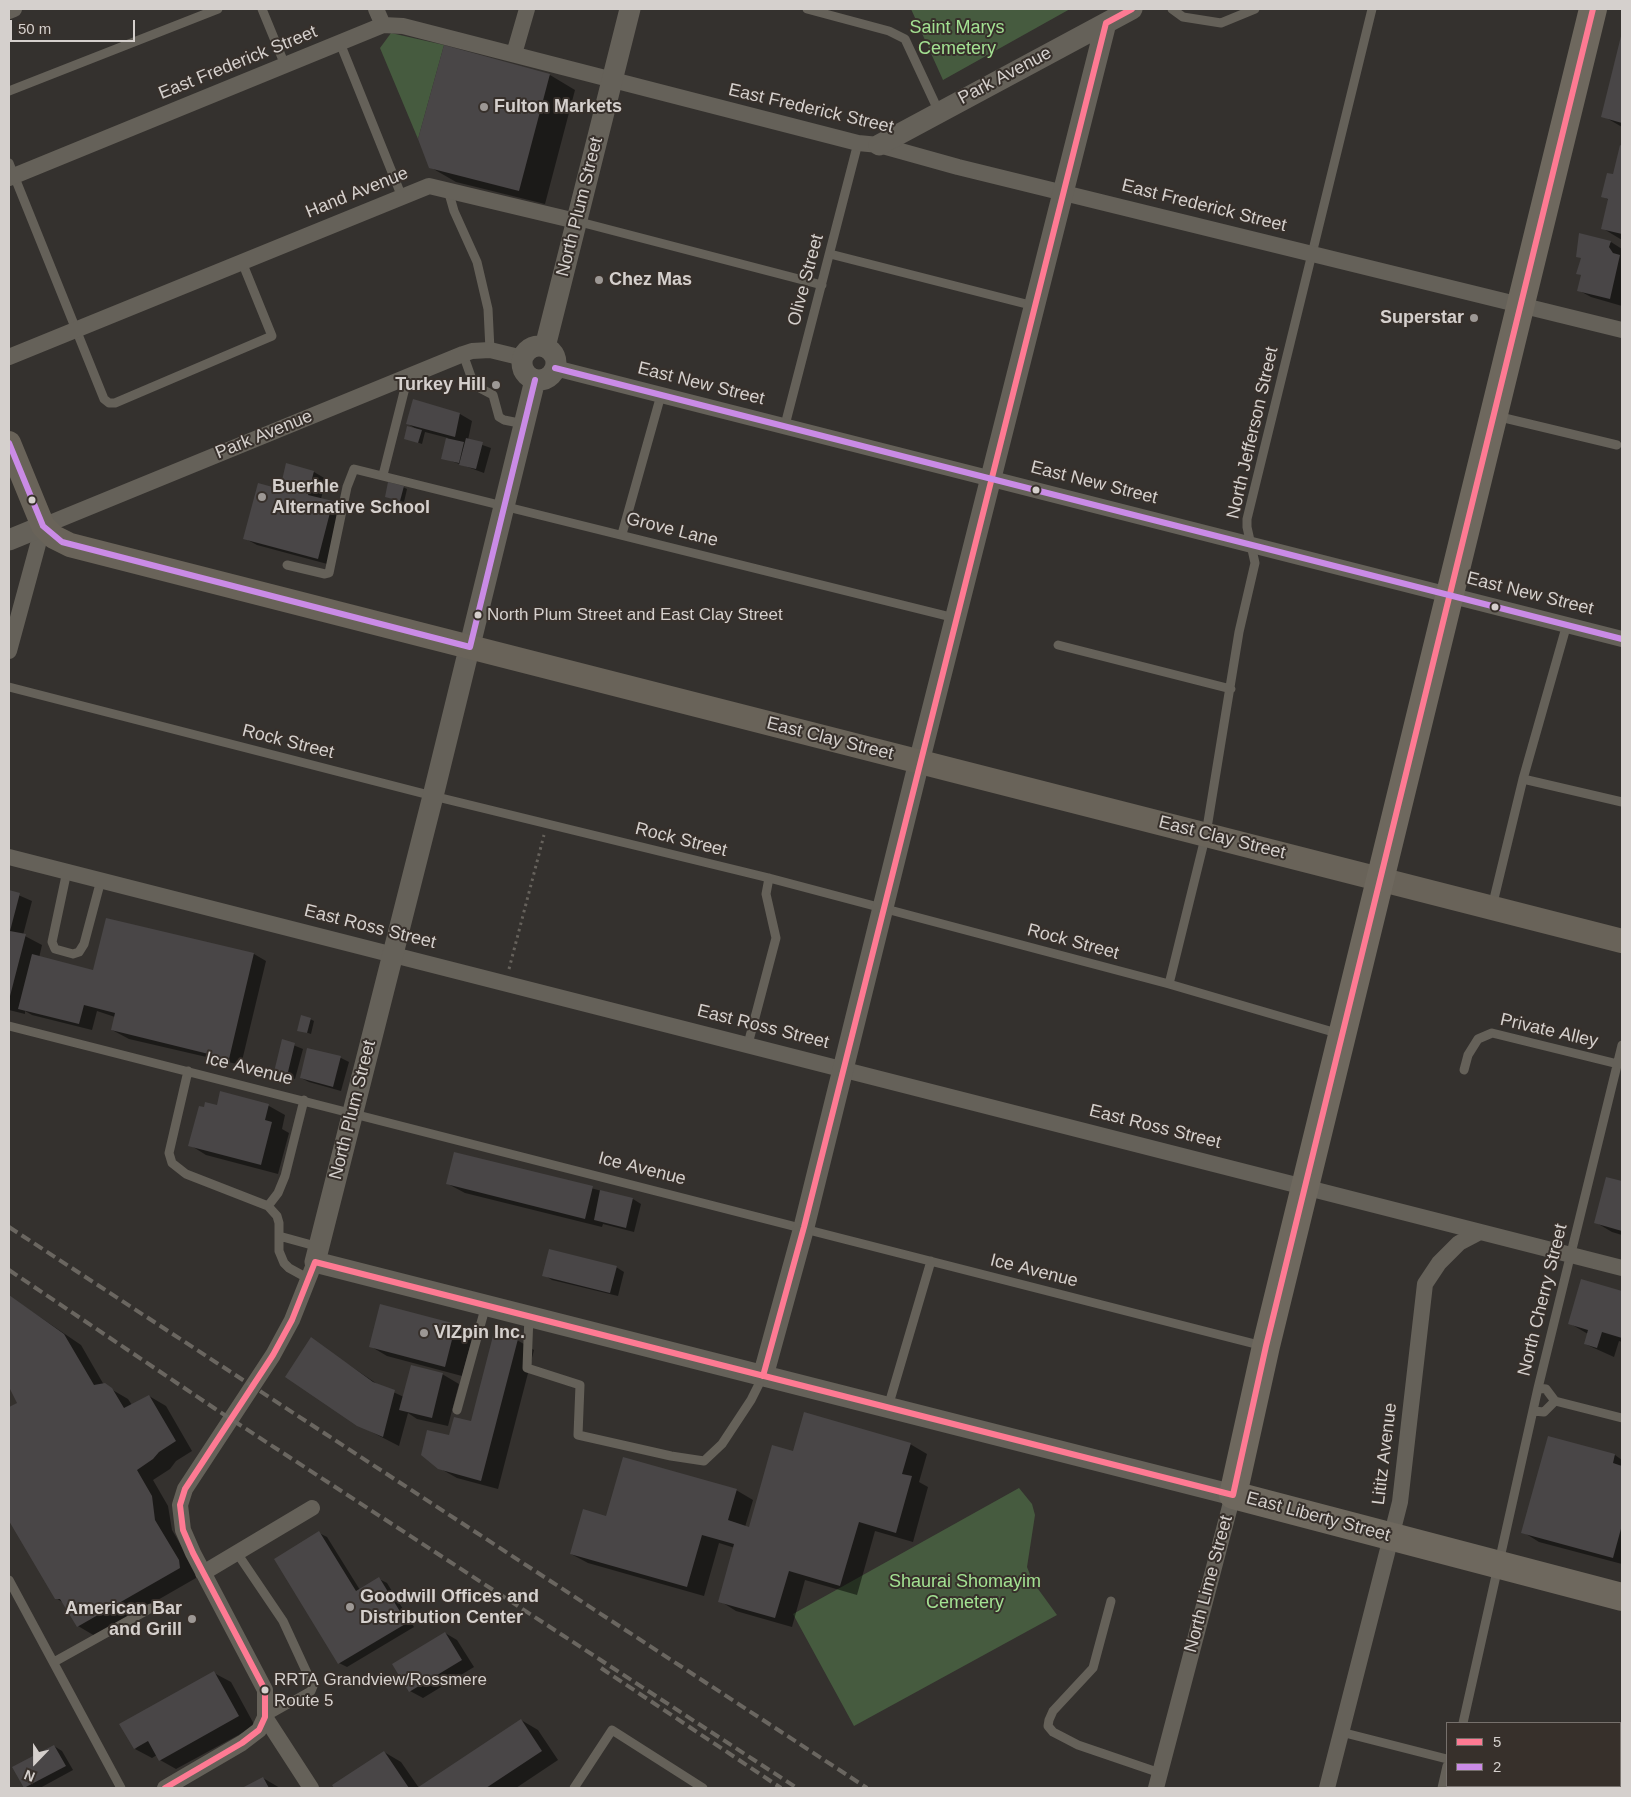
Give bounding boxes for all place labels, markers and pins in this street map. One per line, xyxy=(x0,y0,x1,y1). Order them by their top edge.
place label: Fulton Markets xyxy=(494,96,622,118)
marker: Fulton Markets xyxy=(478,101,490,113)
place label: Chez Mas xyxy=(609,269,692,291)
marker: Chez Mas xyxy=(593,274,605,286)
place label: Superstar xyxy=(1380,307,1464,329)
marker: Superstar xyxy=(1468,312,1480,324)
place label: Turkey Hill xyxy=(395,374,486,396)
marker: Turkey Hill xyxy=(490,379,502,391)
place label: Buerhle Alternative School xyxy=(272,476,430,518)
unlabelled marker xyxy=(1031,485,1041,495)
marker: Buerhle Alternative School xyxy=(256,491,268,503)
unlabelled marker xyxy=(27,495,37,505)
unlabelled marker xyxy=(1490,602,1500,612)
place label: North Plum Street and East Clay Street xyxy=(487,605,783,625)
marker: North Plum Street and East Clay Street xyxy=(473,610,483,620)
place label: VIZpin Inc. xyxy=(434,1322,525,1344)
marker: VIZpin Inc. xyxy=(418,1327,430,1339)
place label: Goodwill Offices and Distribution Center xyxy=(360,1586,539,1628)
place label: American Bar and Grill xyxy=(65,1598,182,1640)
marker: Goodwill Offices and Distribution Center xyxy=(344,1601,356,1613)
marker: American Bar and Grill xyxy=(186,1613,198,1625)
place label: RRTA Grandview/Rossmere Route 5 xyxy=(274,1670,487,1710)
marker: RRTA Grandview/Rossmere Route 5 xyxy=(260,1685,270,1695)

